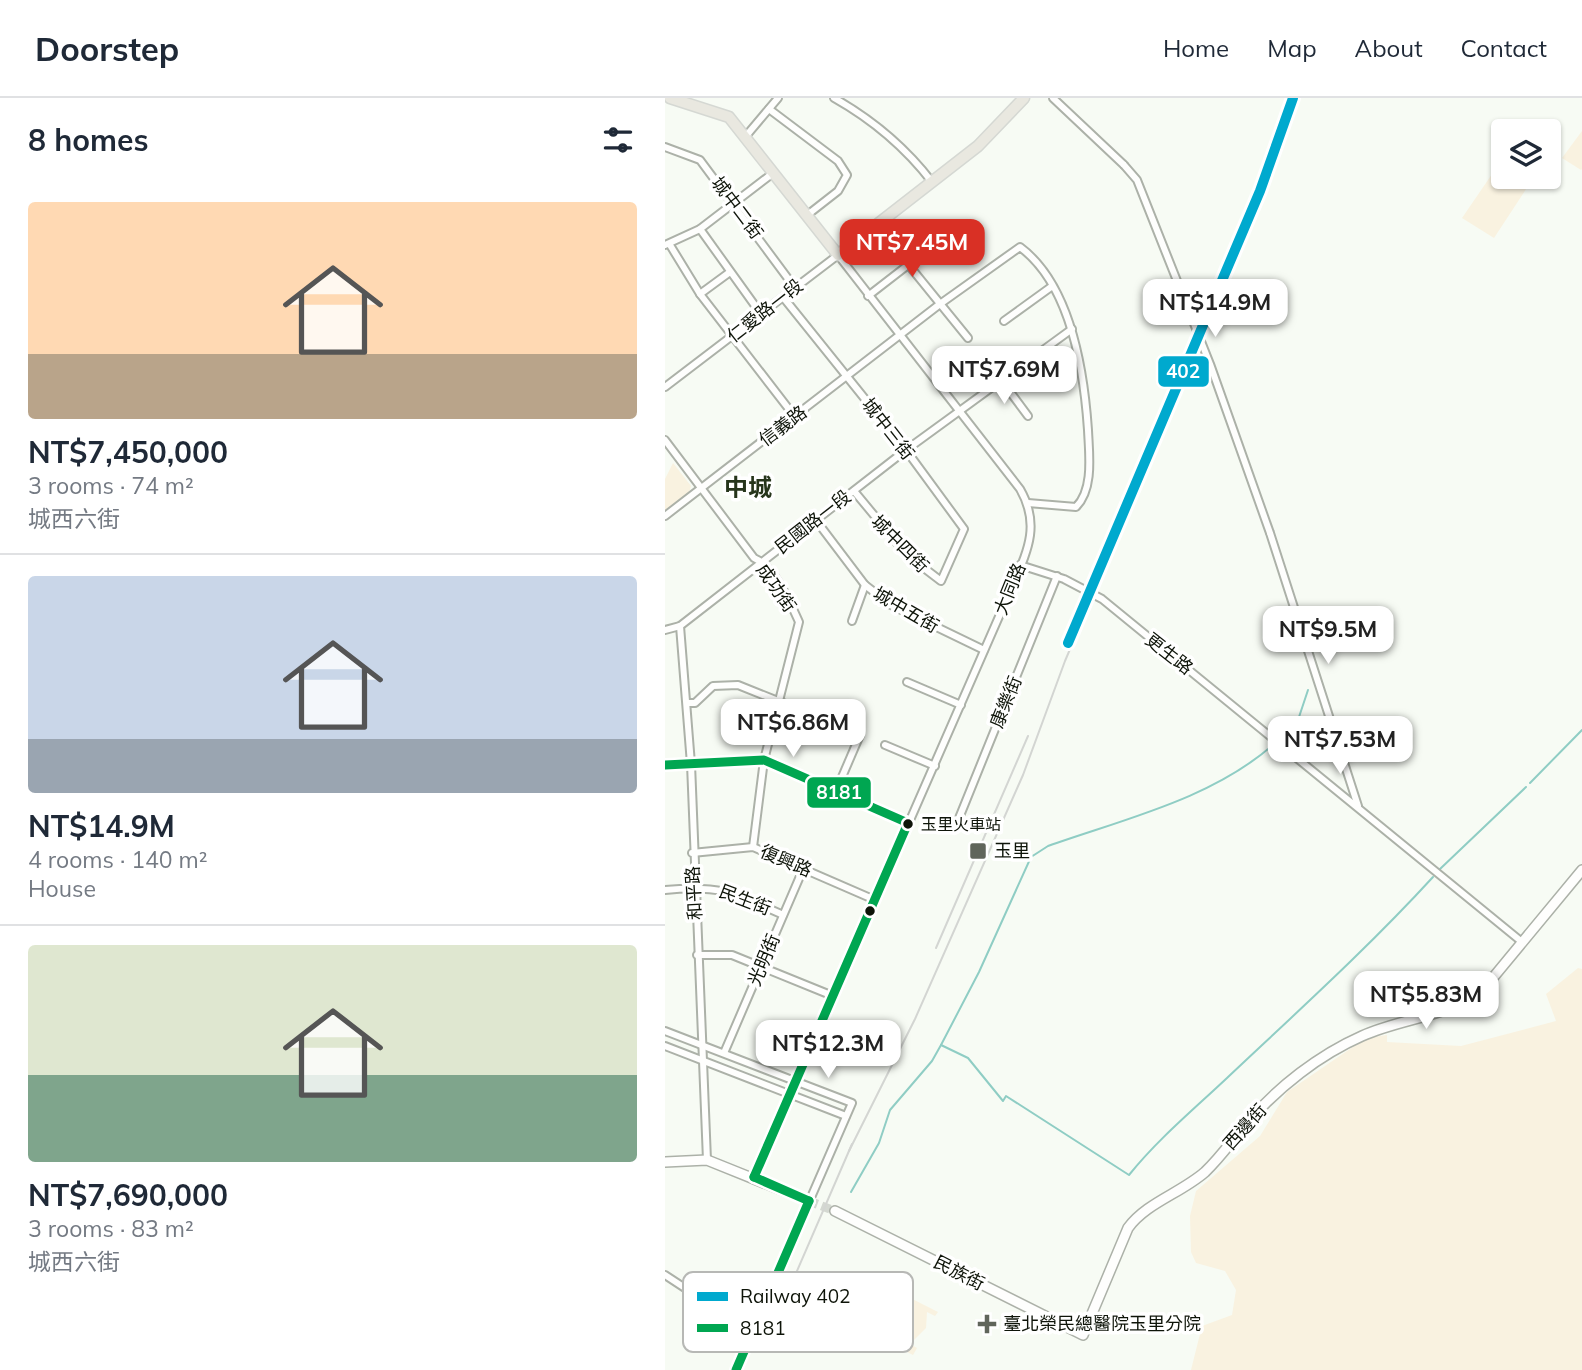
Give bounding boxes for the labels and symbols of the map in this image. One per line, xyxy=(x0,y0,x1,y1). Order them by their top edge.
street label: 城中二街 xyxy=(707,172,768,243)
pin: NT$7.45M xyxy=(840,220,984,279)
street label: 仁愛路一段 xyxy=(722,274,807,347)
pin: NT$14.9M xyxy=(1143,280,1287,339)
pin: NT$7.69M xyxy=(932,346,1076,406)
line badge: 402 xyxy=(1157,355,1210,388)
text: 402 xyxy=(1166,359,1200,383)
street label: 城中三街 xyxy=(857,393,920,464)
street label: 信義路 xyxy=(754,400,811,451)
district label: 中城 xyxy=(724,472,772,502)
street label: 民國路一段 xyxy=(770,485,855,558)
street label: 城中四街 xyxy=(867,510,934,577)
street label: 成功街 xyxy=(752,559,801,616)
street label: 大同路 xyxy=(989,559,1030,618)
street label: 城中五街 xyxy=(869,582,943,638)
pin: NT$9.5M xyxy=(1263,606,1393,666)
street label: 更生路 xyxy=(1141,628,1198,679)
street label: 康樂街 xyxy=(985,672,1026,731)
pin: NT$6.86M xyxy=(721,700,865,759)
pin: NT$7.53M xyxy=(1268,716,1412,776)
line badge: 8181 xyxy=(806,776,872,809)
text: 8181 xyxy=(816,780,862,804)
place label: 玉里火車站 xyxy=(921,814,1001,834)
marker: 玉里火車站 xyxy=(901,817,915,831)
street label: 復興路 xyxy=(757,839,816,882)
place label: 玉里 xyxy=(994,839,1030,862)
marker: 玉里 xyxy=(968,841,988,861)
street label: 和平路 xyxy=(681,865,706,921)
street label: 民生街 xyxy=(716,879,775,920)
unlabelled marker xyxy=(863,904,877,918)
street label: 光明街 xyxy=(742,930,785,989)
pin: NT$5.83M xyxy=(1354,972,1498,1031)
pin: NT$12.3M xyxy=(756,1020,900,1080)
street label: 西邊街 xyxy=(1218,1099,1271,1154)
street label: 民族街 xyxy=(930,1250,989,1295)
legend xyxy=(683,1272,913,1352)
text: Railway 402 xyxy=(740,1284,850,1308)
place label: 臺北榮民總醫院玉里分院 xyxy=(1003,1312,1201,1335)
marker: 臺北榮民總醫院玉里分院 xyxy=(977,1314,997,1334)
text: 8181 xyxy=(740,1316,786,1340)

